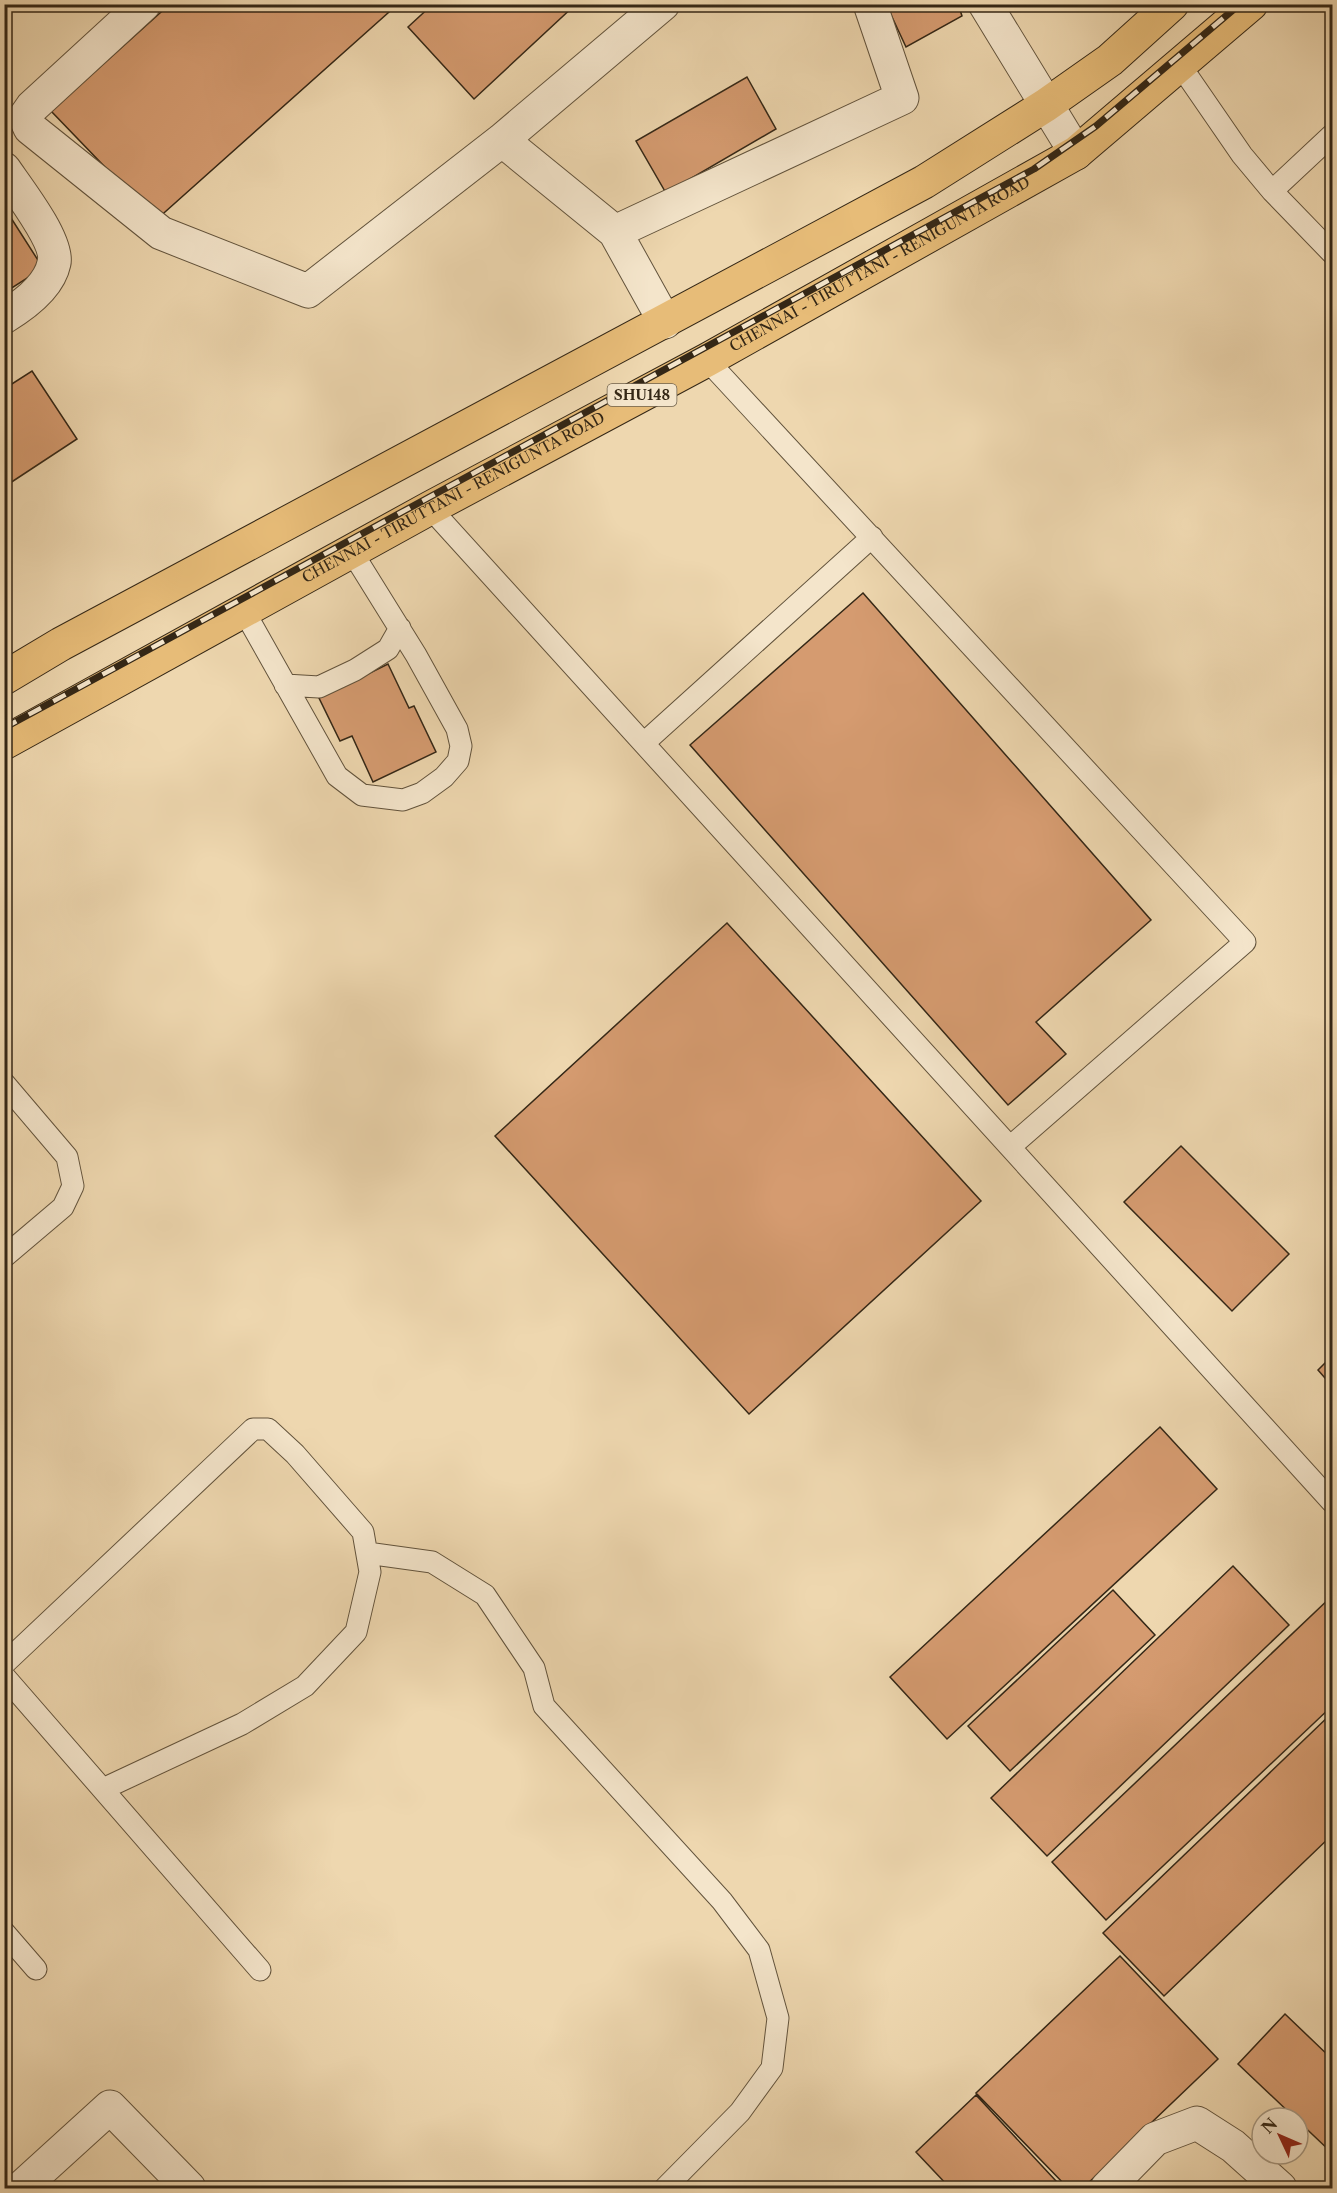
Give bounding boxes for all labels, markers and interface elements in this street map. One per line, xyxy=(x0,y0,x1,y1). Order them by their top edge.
street label: CHENNAI - TIRUTTANI - RENIGUNTA ROAD xyxy=(726,172,1033,355)
road number: SHU148 xyxy=(608,384,676,406)
street label: CHENNAI - TIRUTTANI - RENIGUNTA ROAD xyxy=(298,407,608,586)
north arrow xyxy=(1250,2106,1310,2166)
text: N xyxy=(1257,2114,1281,2138)

